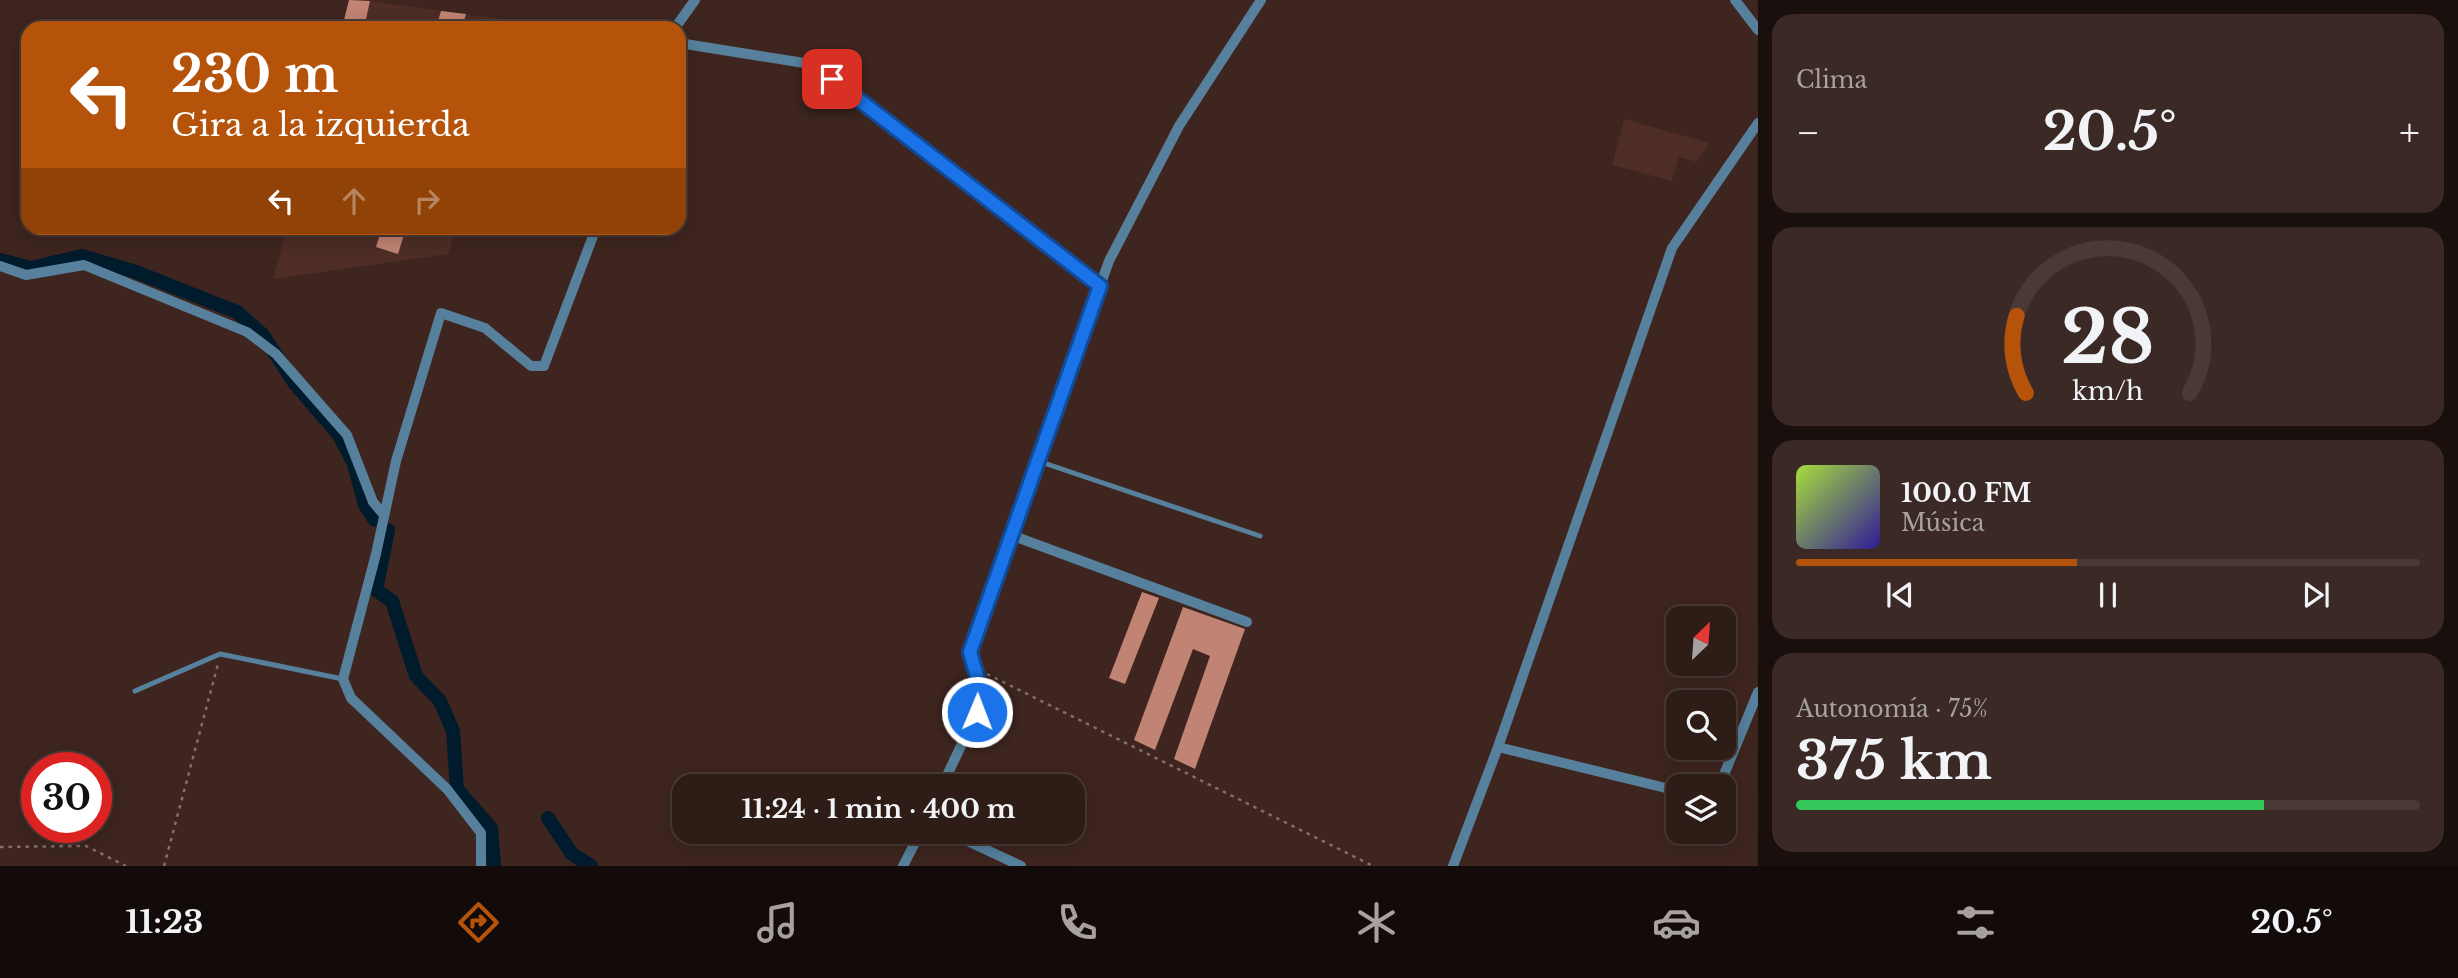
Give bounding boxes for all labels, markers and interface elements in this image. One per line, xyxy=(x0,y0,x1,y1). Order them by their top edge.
text: 230 m xyxy=(171,44,338,105)
icon: left xyxy=(56,49,147,140)
pin xyxy=(802,49,862,109)
icon: arrive xyxy=(813,60,851,98)
text: Clima xyxy=(1796,66,1867,94)
text: 20.5° xyxy=(2043,100,2177,164)
text: Gira a la izquierda xyxy=(171,105,470,145)
text: − xyxy=(1796,109,1820,156)
text: + xyxy=(2399,109,2420,156)
icon: left xyxy=(262,182,300,220)
icon: ahead xyxy=(335,182,373,220)
icon: right xyxy=(408,182,446,220)
text: 28 xyxy=(2061,292,2155,383)
text: km/h xyxy=(2073,375,2143,406)
text: 100.0 FM xyxy=(1901,477,2032,509)
text: Música xyxy=(1901,509,1984,537)
icon: previous xyxy=(1881,576,1919,614)
icon: pause xyxy=(2089,576,2127,614)
icon: next xyxy=(2297,576,2335,614)
north arrow xyxy=(1666,606,1736,676)
map controls xyxy=(1666,606,1736,844)
position arrow xyxy=(940,675,1014,749)
button: search xyxy=(1666,690,1736,760)
text: Autonomía · 75% xyxy=(1796,695,1988,723)
text: 375 km xyxy=(1796,729,1992,793)
speed limit sign: 30 xyxy=(21,752,112,843)
button: layers xyxy=(1666,774,1736,844)
text: 11:24 · 1 min · 400 m xyxy=(741,793,1016,825)
icon: directions xyxy=(454,898,503,947)
icon: music xyxy=(753,898,802,947)
icon: phone xyxy=(1053,898,1102,947)
icon: climate xyxy=(1352,898,1401,947)
icon: car xyxy=(1652,898,1701,947)
icon: filters xyxy=(1951,898,2000,947)
text: 11:23 xyxy=(125,902,203,942)
text: 20.5° xyxy=(2250,902,2333,942)

